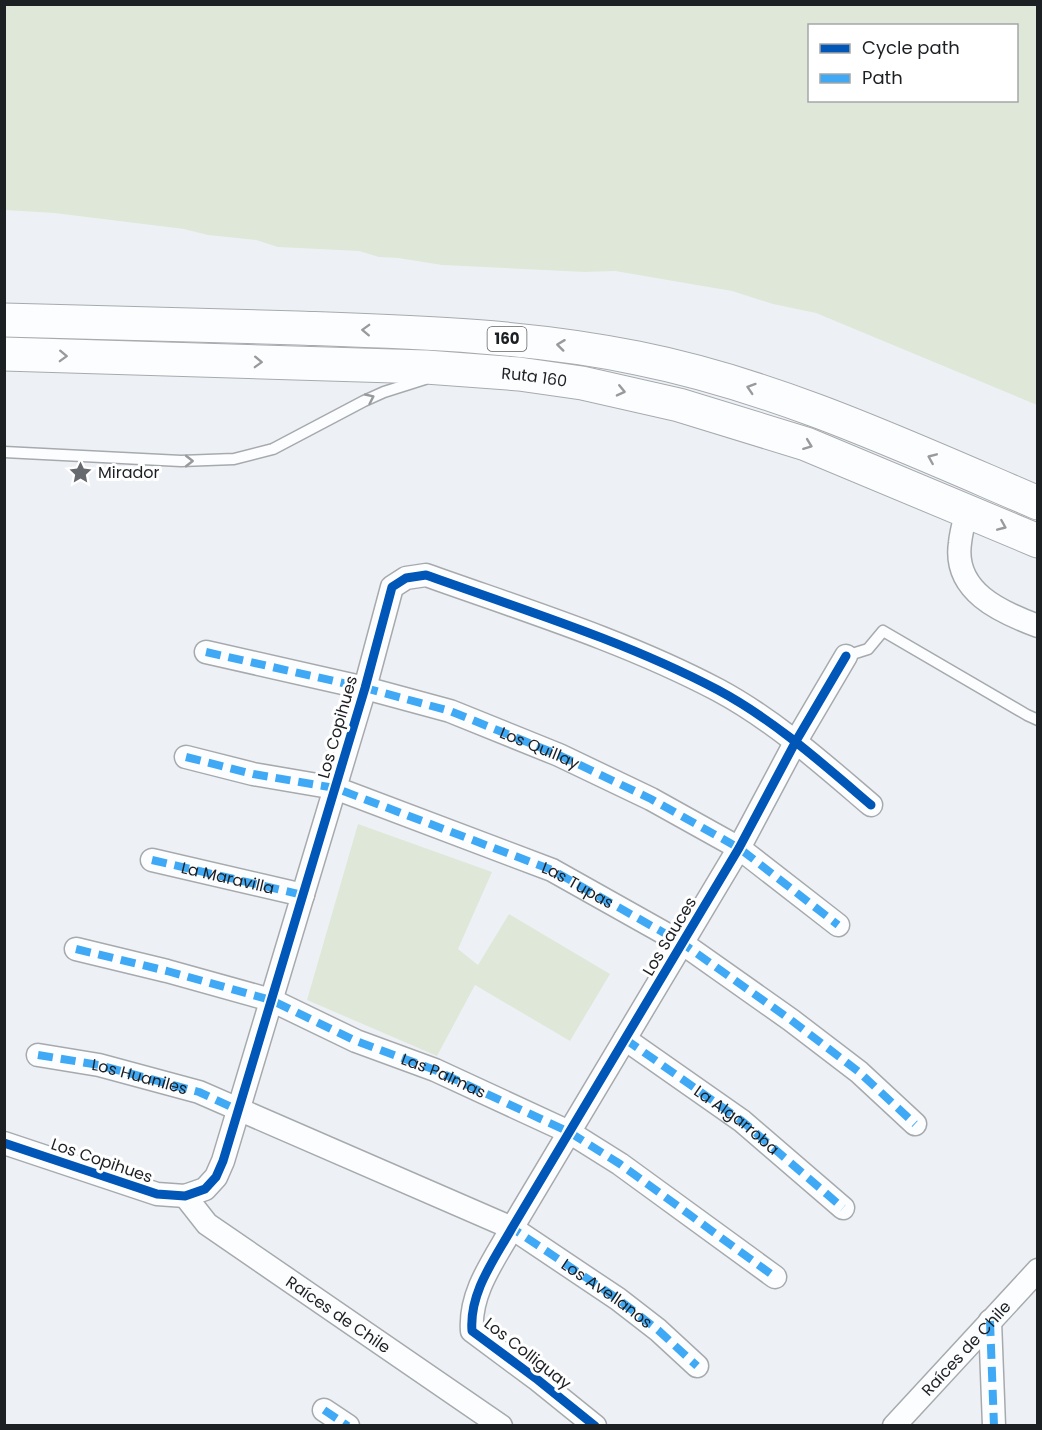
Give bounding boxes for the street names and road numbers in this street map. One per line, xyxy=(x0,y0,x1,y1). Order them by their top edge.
road number: 160 xyxy=(488,327,526,351)
street label: Ruta 160 xyxy=(501,362,569,393)
street label: Los Copihues xyxy=(312,673,363,781)
street label: Los Quillay xyxy=(496,721,583,775)
street label: La Maravilla xyxy=(179,856,277,900)
street label: Las Tupas xyxy=(538,856,618,914)
street label: Los Sauces xyxy=(637,893,702,980)
street label: Las Palmas xyxy=(398,1048,489,1104)
street label: Los Huaniles xyxy=(90,1053,190,1100)
street label: La Algarroba xyxy=(689,1080,784,1160)
street label: Los Copihues xyxy=(48,1132,156,1189)
street label: Los Avellanos xyxy=(557,1253,657,1334)
street label: Raíces de Chile xyxy=(281,1271,395,1359)
street label: Raíces de Chile xyxy=(916,1296,1016,1401)
street label: Los Colliguay xyxy=(479,1312,576,1395)

